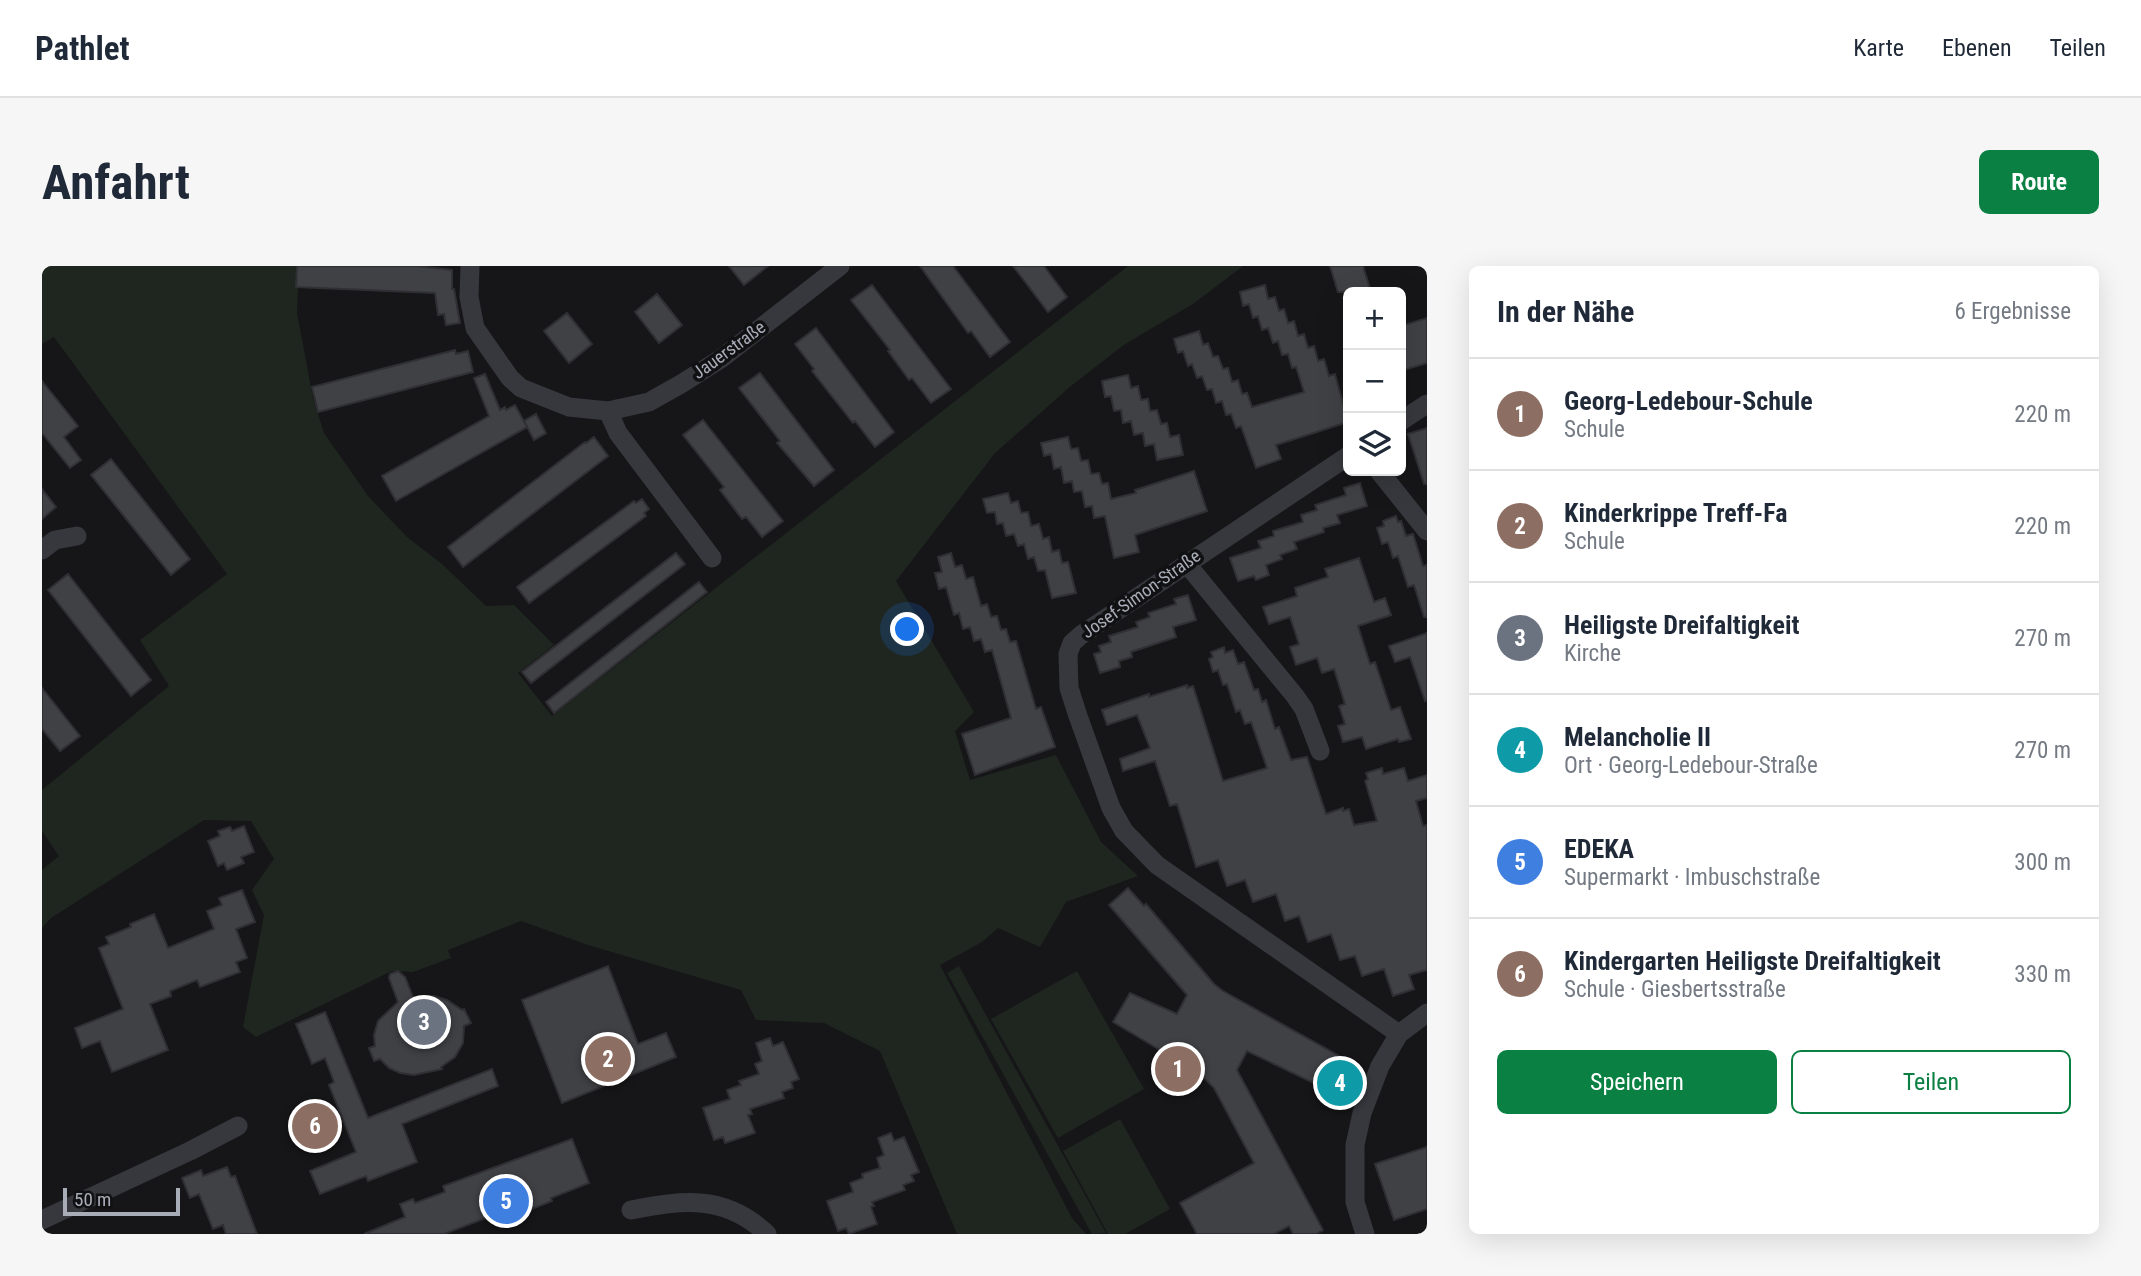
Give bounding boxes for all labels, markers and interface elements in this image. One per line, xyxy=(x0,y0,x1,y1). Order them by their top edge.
text: Pathlet xyxy=(35,29,130,68)
text: Karte xyxy=(1853,34,1904,62)
text: Ebenen xyxy=(1942,34,2012,62)
text: Teilen xyxy=(2050,34,2106,62)
button: Route xyxy=(1979,150,2099,214)
text: Anfahrt xyxy=(42,154,190,211)
map controls xyxy=(1343,287,1406,476)
button: + xyxy=(1343,287,1406,350)
text: In der Nähe xyxy=(1497,294,1634,329)
text: 6 Ergebnisse xyxy=(1954,298,2071,325)
street label: Jauerstraße xyxy=(688,316,769,383)
button: − xyxy=(1343,350,1406,413)
text: Georg-Ledebour-Schule xyxy=(1564,386,1813,416)
text: 1 xyxy=(1514,401,1526,428)
text: 220 m xyxy=(2014,401,2071,428)
button: layers xyxy=(1343,413,1406,476)
text: Schule xyxy=(1564,416,1625,443)
text: Kinderkrippe Treff-Fa xyxy=(1564,498,1787,528)
text: 2 xyxy=(1514,513,1526,540)
text: 220 m xyxy=(2014,513,2071,540)
text: Schule xyxy=(1564,528,1625,555)
street label: Josef-Simon-Straße xyxy=(1077,545,1204,642)
text: Heiligste Dreifaltigkeit xyxy=(1564,610,1799,640)
your location xyxy=(890,612,924,646)
text: 3 xyxy=(1514,625,1526,652)
text: 270 m xyxy=(2014,625,2071,652)
text: Kirche xyxy=(1564,640,1621,667)
text: Melancholie II xyxy=(1564,722,1711,752)
text: 4 xyxy=(1514,737,1526,764)
text: 270 m xyxy=(2014,737,2071,764)
text: Ort · Georg-Ledebour-Straße xyxy=(1564,752,1818,779)
text: EDEKA xyxy=(1564,834,1634,864)
text: 5 xyxy=(1514,849,1526,876)
text: 300 m xyxy=(2014,849,2071,876)
text: Supermarkt · Imbuschstraße xyxy=(1564,864,1820,891)
text: Kindergarten Heiligste Dreifaltigkeit xyxy=(1564,946,1941,976)
text: 6 xyxy=(1514,961,1526,988)
text: 330 m xyxy=(2014,961,2071,988)
text: Schule · Giesbertsstraße xyxy=(1564,976,1786,1003)
pin: 3 xyxy=(401,996,447,1048)
pin: 2 xyxy=(585,1033,631,1085)
pin: 1 xyxy=(1155,1043,1201,1095)
button: Speichern xyxy=(1497,1050,1777,1114)
button: Teilen xyxy=(1791,1050,2071,1114)
pin: 4 xyxy=(1317,1057,1363,1109)
pin: 6 xyxy=(292,1100,338,1152)
pin: 5 xyxy=(483,1175,529,1227)
scale bar xyxy=(63,1185,180,1217)
text: 50 m xyxy=(74,1188,111,1211)

